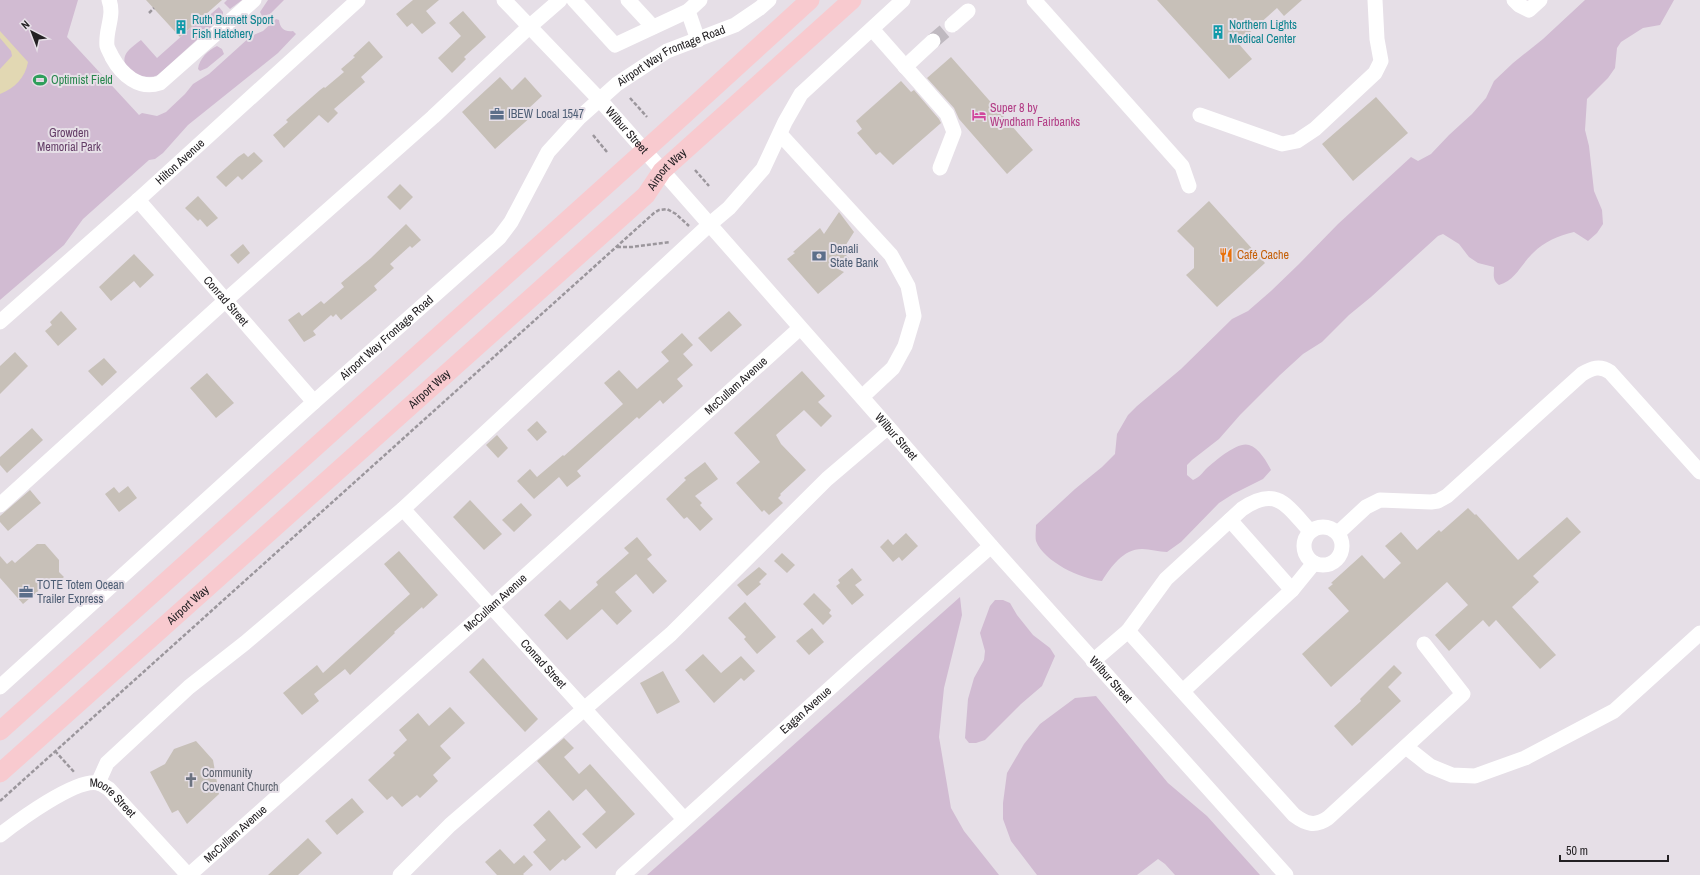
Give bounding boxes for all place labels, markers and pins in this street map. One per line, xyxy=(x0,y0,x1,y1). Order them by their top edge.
place label: Ruth Burnett Sport Fish Hatchery xyxy=(192,12,274,42)
place label: Northern Lights Medical Center xyxy=(1229,17,1297,47)
building icon: Ruth Burnett Sport Fish Hatchery xyxy=(173,19,189,35)
building icon: Northern Lights Medical Center xyxy=(1210,24,1226,40)
sports icon: Optimist Field xyxy=(32,72,48,88)
place label: Optimist Field xyxy=(51,72,113,88)
place label: Super 8 by Wyndham Fairbanks xyxy=(990,100,1080,130)
office icon: IBEW Local 1547 xyxy=(489,106,505,122)
place label: IBEW Local 1547 xyxy=(508,106,585,122)
hotel icon: Super 8 by Wyndham Fairbanks xyxy=(971,107,987,123)
place label: Denali State Bank xyxy=(830,241,878,271)
restaurant icon: Café Cache xyxy=(1218,247,1234,263)
place label: Café Cache xyxy=(1237,247,1289,263)
bank icon: Denali State Bank xyxy=(811,248,827,264)
place label: TOTE Totem Ocean Trailer Express xyxy=(37,577,124,607)
office icon: TOTE Totem Ocean Trailer Express xyxy=(18,584,34,600)
place label: Community Covenant Church xyxy=(202,765,279,795)
church icon: Community Covenant Church xyxy=(183,772,199,788)

